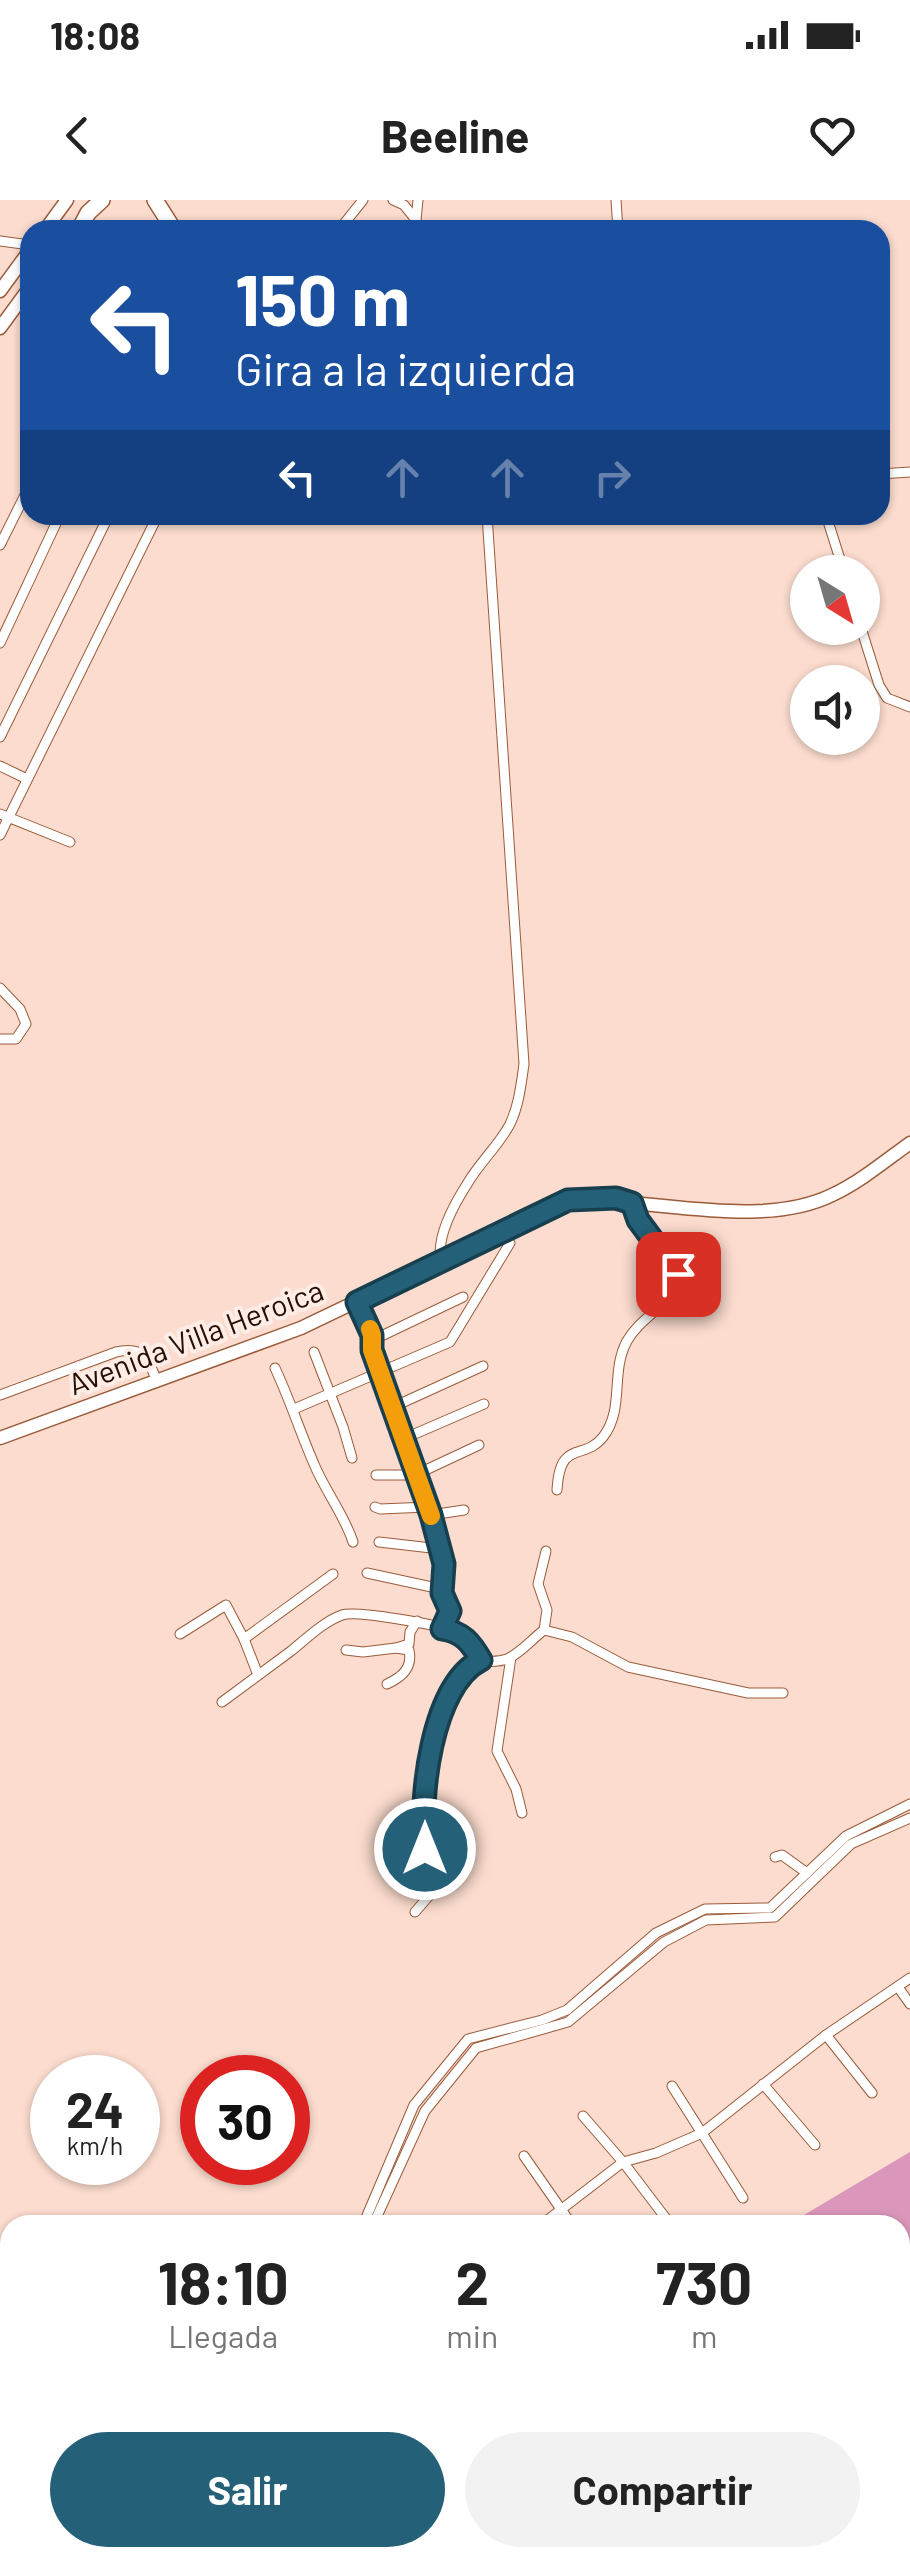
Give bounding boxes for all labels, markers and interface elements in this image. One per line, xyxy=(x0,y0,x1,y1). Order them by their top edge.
text: 18:08 xyxy=(50,12,140,58)
icon: back xyxy=(50,108,105,163)
text: Beeline xyxy=(381,108,529,162)
icon: heart xyxy=(805,108,860,163)
text: 150 m xyxy=(235,256,410,340)
icon: left xyxy=(70,260,200,390)
text: Gira a la izquierda xyxy=(235,341,576,395)
icon: left xyxy=(270,450,325,505)
icon: ahead xyxy=(375,450,430,505)
icon: ahead xyxy=(480,450,535,505)
icon: right xyxy=(585,450,640,505)
north arrow xyxy=(790,555,880,645)
map controls xyxy=(790,555,880,755)
button: sound xyxy=(790,665,880,755)
pin xyxy=(636,1232,721,1317)
icon: arrive xyxy=(651,1247,706,1302)
street label: Avenida Villa Heroica xyxy=(63,1271,328,1401)
position arrow xyxy=(373,1797,477,1901)
speed limit sign: 30 xyxy=(180,2055,310,2185)
text: 24 xyxy=(66,2078,124,2138)
text: km/h xyxy=(67,2130,123,2160)
text: 18:10 xyxy=(158,2245,289,2317)
text: 2 xyxy=(455,2245,489,2317)
text: 730 xyxy=(656,2245,752,2317)
text: Llegada xyxy=(168,2316,278,2354)
text: min xyxy=(446,2316,498,2354)
text: m xyxy=(691,2316,717,2354)
button: Salir xyxy=(50,2432,445,2547)
button: Compartir xyxy=(465,2432,860,2547)

